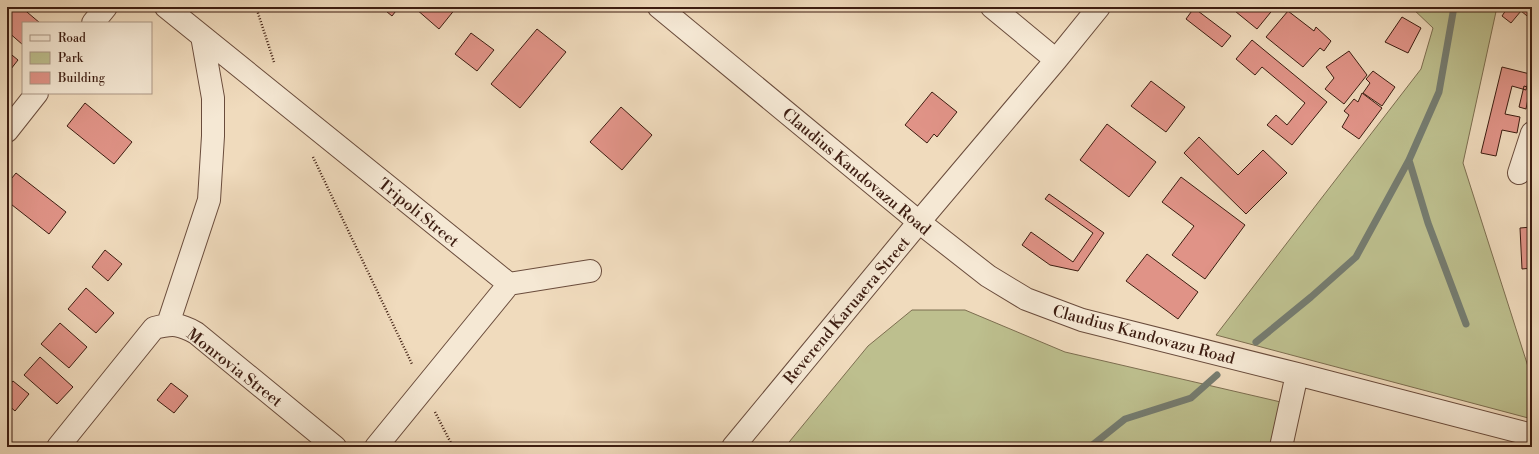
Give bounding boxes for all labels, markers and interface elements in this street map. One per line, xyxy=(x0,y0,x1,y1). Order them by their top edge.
legend xyxy=(22,22,152,94)
text: Road xyxy=(58,31,86,46)
text: Park xyxy=(58,51,84,66)
text: Building xyxy=(57,71,106,86)
street label: Claudius Kandovazu Road xyxy=(778,104,935,240)
street label: Tripoli Street xyxy=(374,174,463,252)
street label: Reverend Karuaera Street xyxy=(779,233,915,388)
street label: Claudius Kandovazu Road xyxy=(1051,301,1237,369)
street label: Monrovia Street xyxy=(182,324,287,412)

